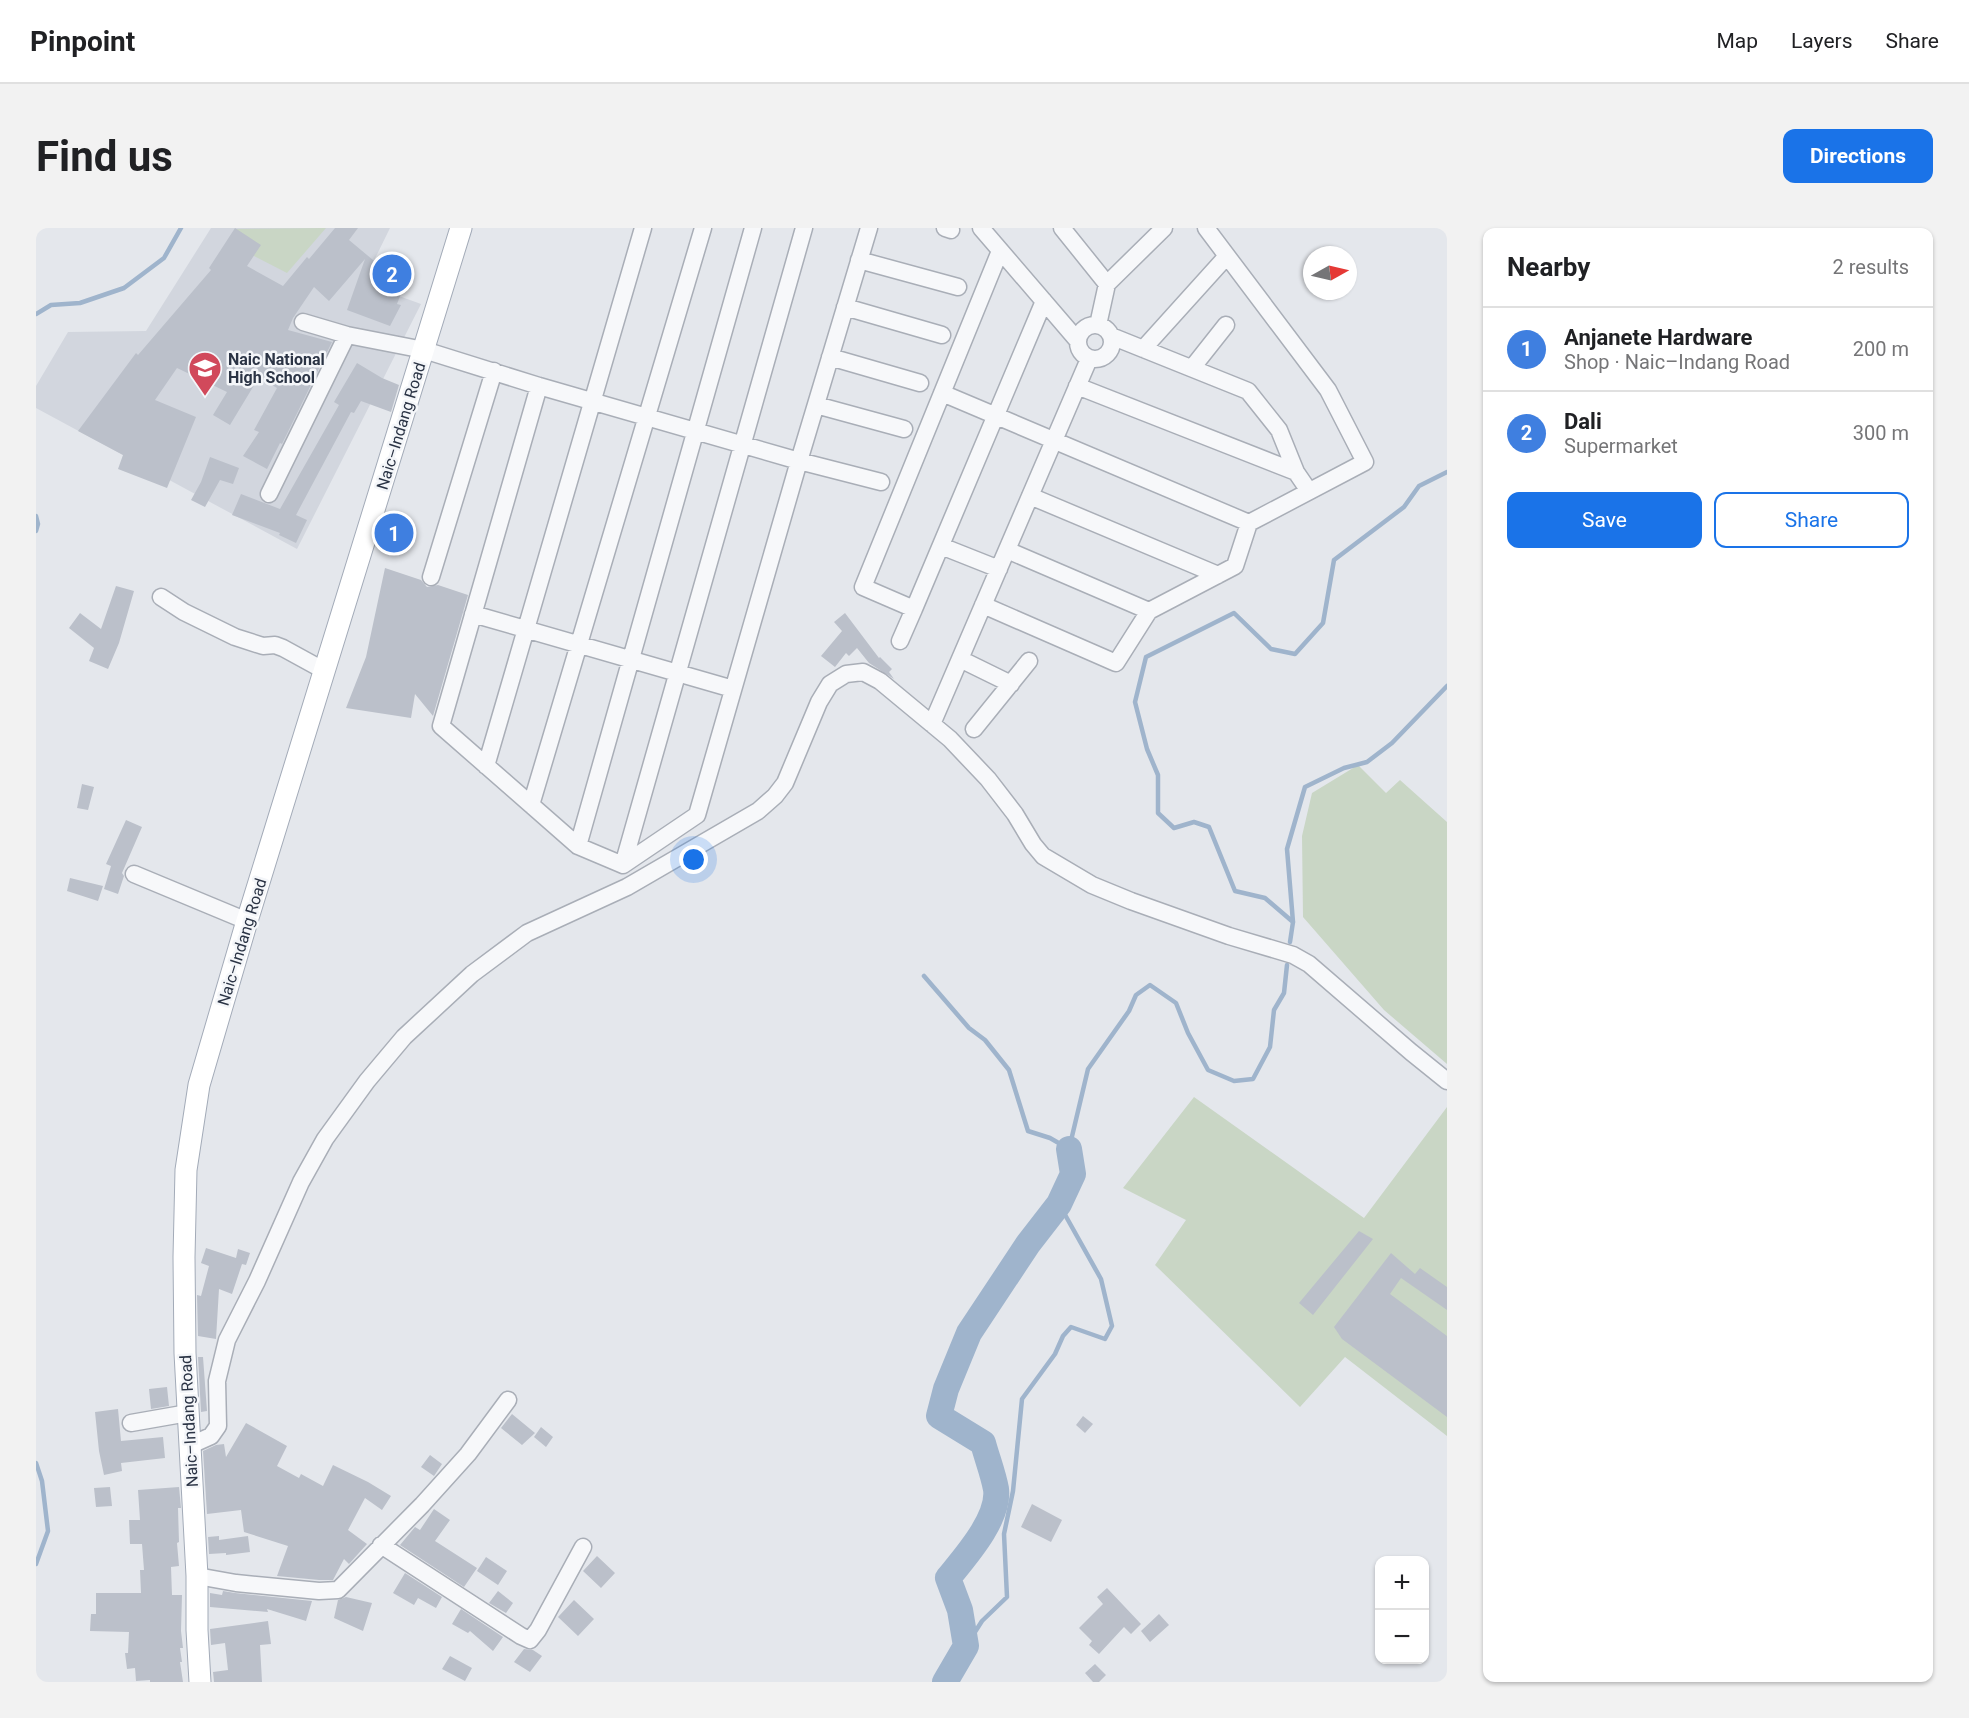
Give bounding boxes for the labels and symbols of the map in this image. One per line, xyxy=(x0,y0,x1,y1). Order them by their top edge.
north arrow xyxy=(1303,246,1357,300)
pin: 2 xyxy=(372,252,412,296)
school or university icon: Naic National High School xyxy=(187,350,223,397)
place label: Naic National High School xyxy=(228,350,325,387)
street label: Naic–Indang Road xyxy=(373,360,429,492)
pin: 1 xyxy=(374,510,414,556)
your location xyxy=(679,845,708,874)
street label: Naic–Indang Road xyxy=(214,876,270,1008)
street label: Naic–Indang Road xyxy=(176,1354,202,1488)

